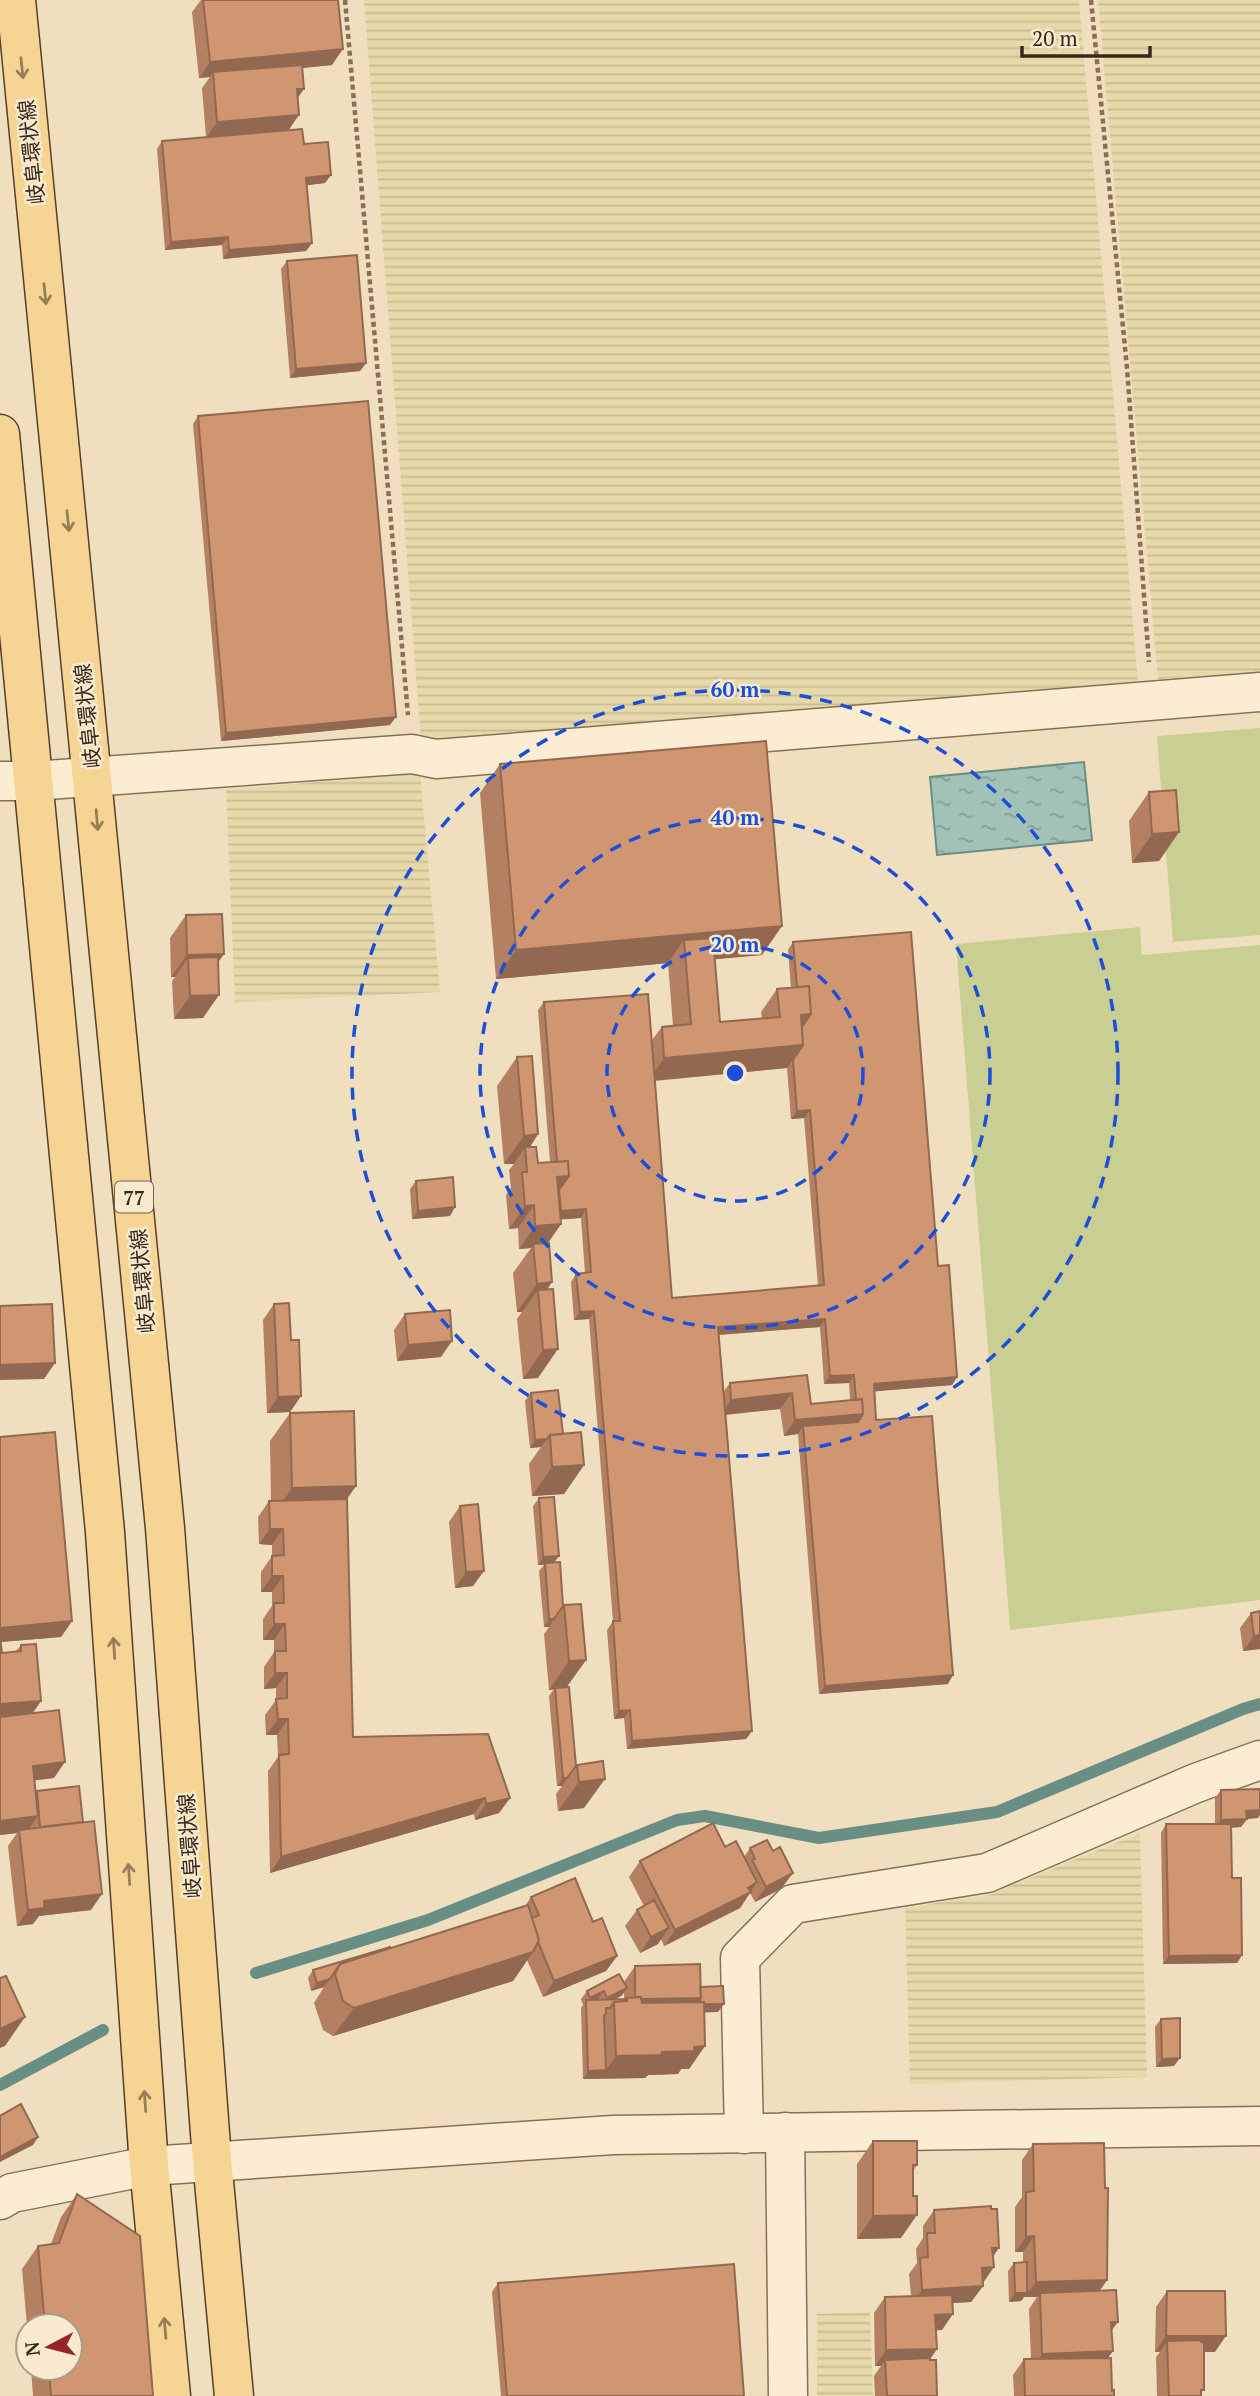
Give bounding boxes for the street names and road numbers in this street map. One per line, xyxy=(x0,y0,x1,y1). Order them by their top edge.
street label: 岐阜環状線 xyxy=(12,98,50,206)
street label: 岐阜環状線 xyxy=(68,662,106,770)
road number: 77 xyxy=(115,1182,153,1212)
street label: 岐阜環状線 xyxy=(123,1227,161,1335)
street label: 岐阜環状線 xyxy=(171,1793,207,1899)

